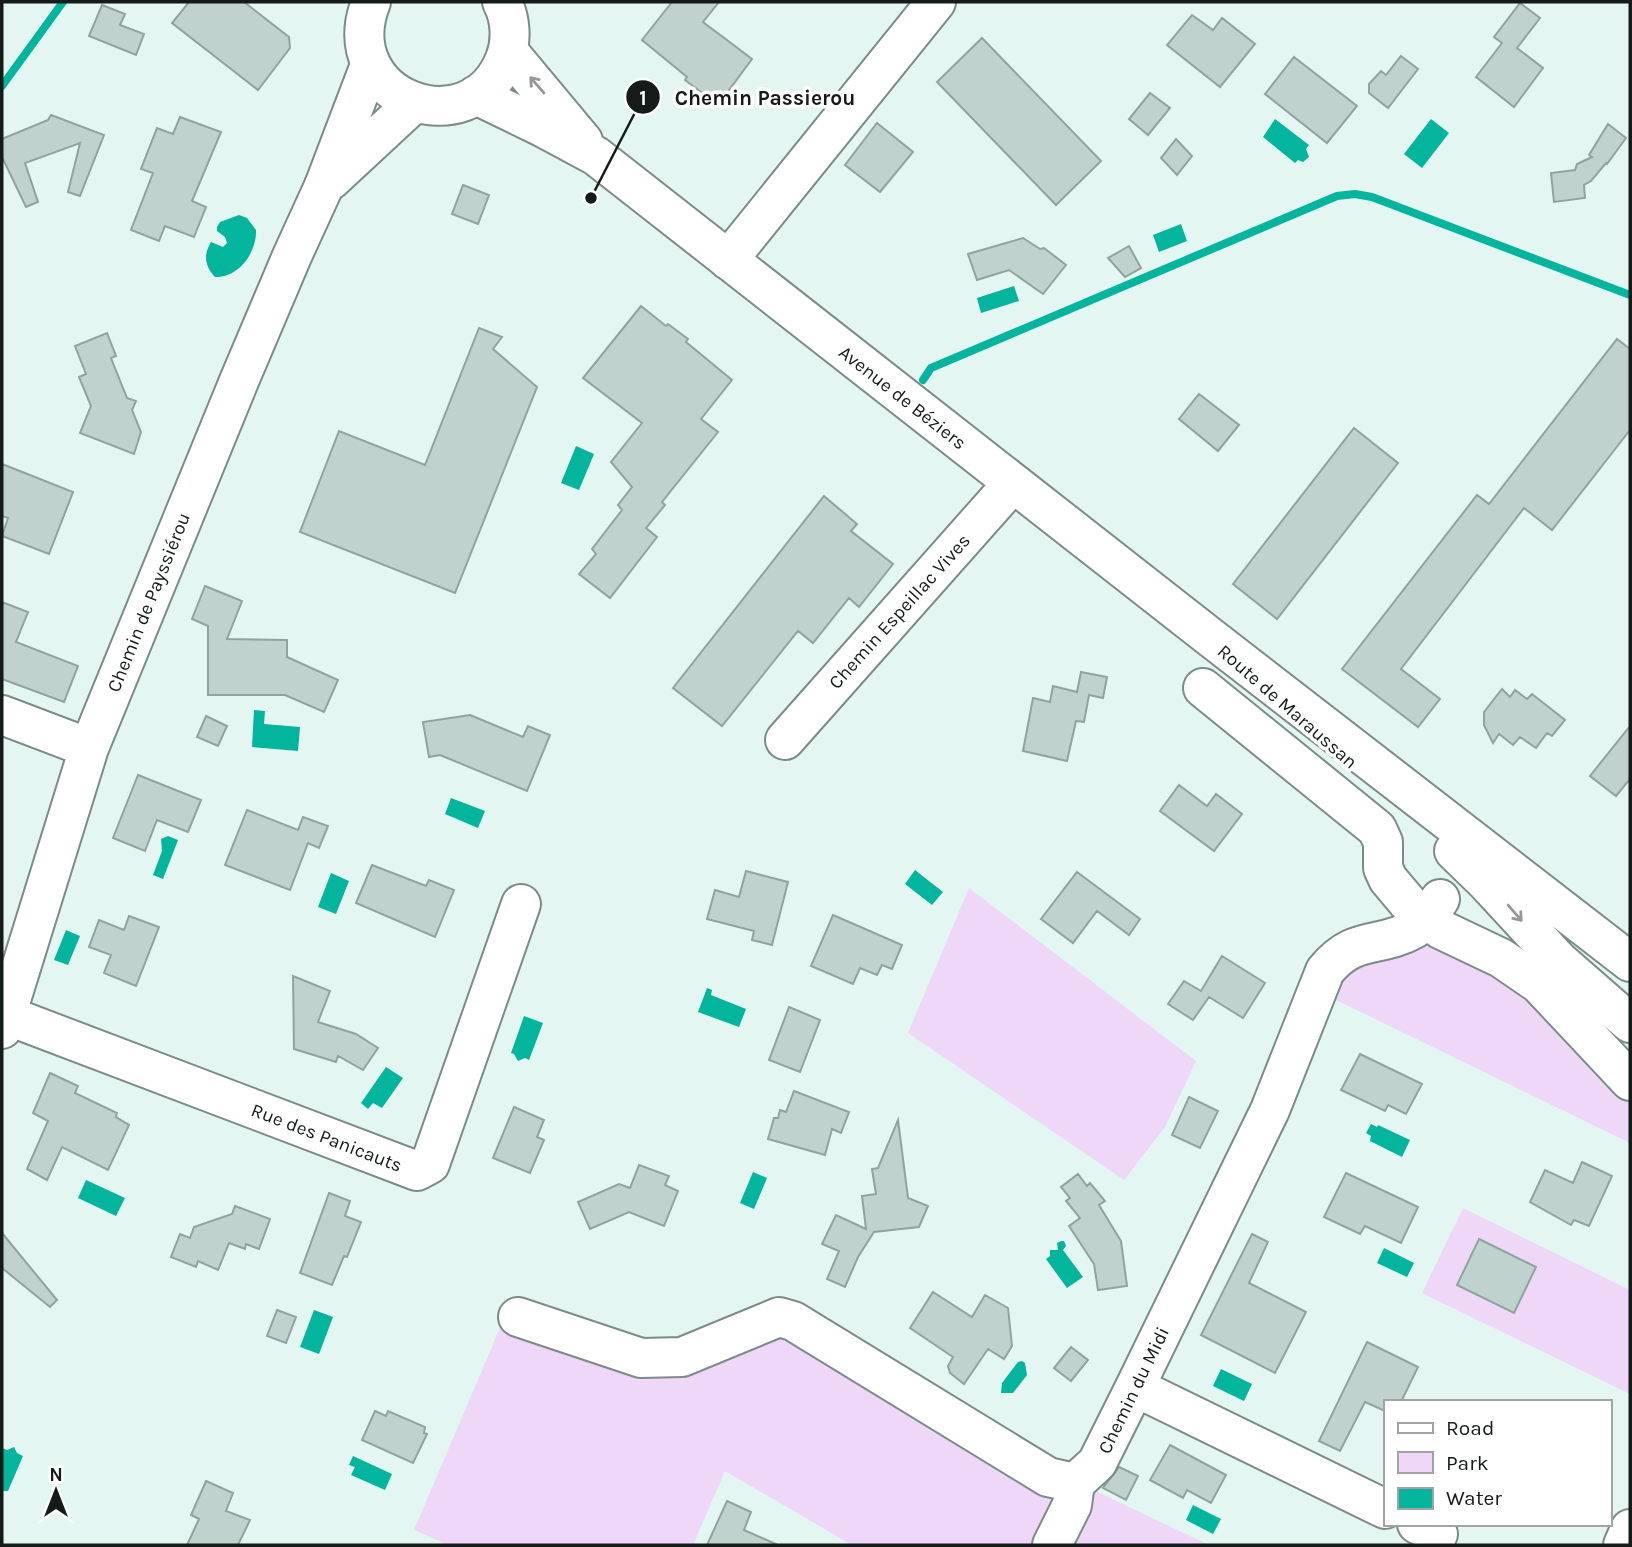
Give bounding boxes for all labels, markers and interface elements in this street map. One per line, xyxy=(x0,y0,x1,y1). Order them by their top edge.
one-way arrow xyxy=(529,76,545,94)
callout: Chemin Passierou xyxy=(626,76,870,118)
text: 1 xyxy=(639,86,647,110)
text: Chemin Passierou xyxy=(675,86,855,110)
street label: Avenue de Béziers xyxy=(834,341,970,454)
street label: Chemin de Payssiérou xyxy=(103,509,195,695)
street label: Chemin Espeillac Vives xyxy=(824,530,975,694)
street label: Route de Maraussan xyxy=(1213,640,1362,773)
one-way arrow xyxy=(1507,904,1523,922)
street label: Rue des Panicauts xyxy=(248,1099,405,1177)
street label: Chemin du Midi xyxy=(1094,1323,1174,1457)
legend xyxy=(1384,1400,1611,1526)
text: Road xyxy=(1446,1416,1494,1440)
text: Park xyxy=(1446,1451,1489,1475)
north arrow xyxy=(21,1456,91,1526)
text: N xyxy=(49,1464,63,1486)
text: Water xyxy=(1446,1486,1502,1510)

